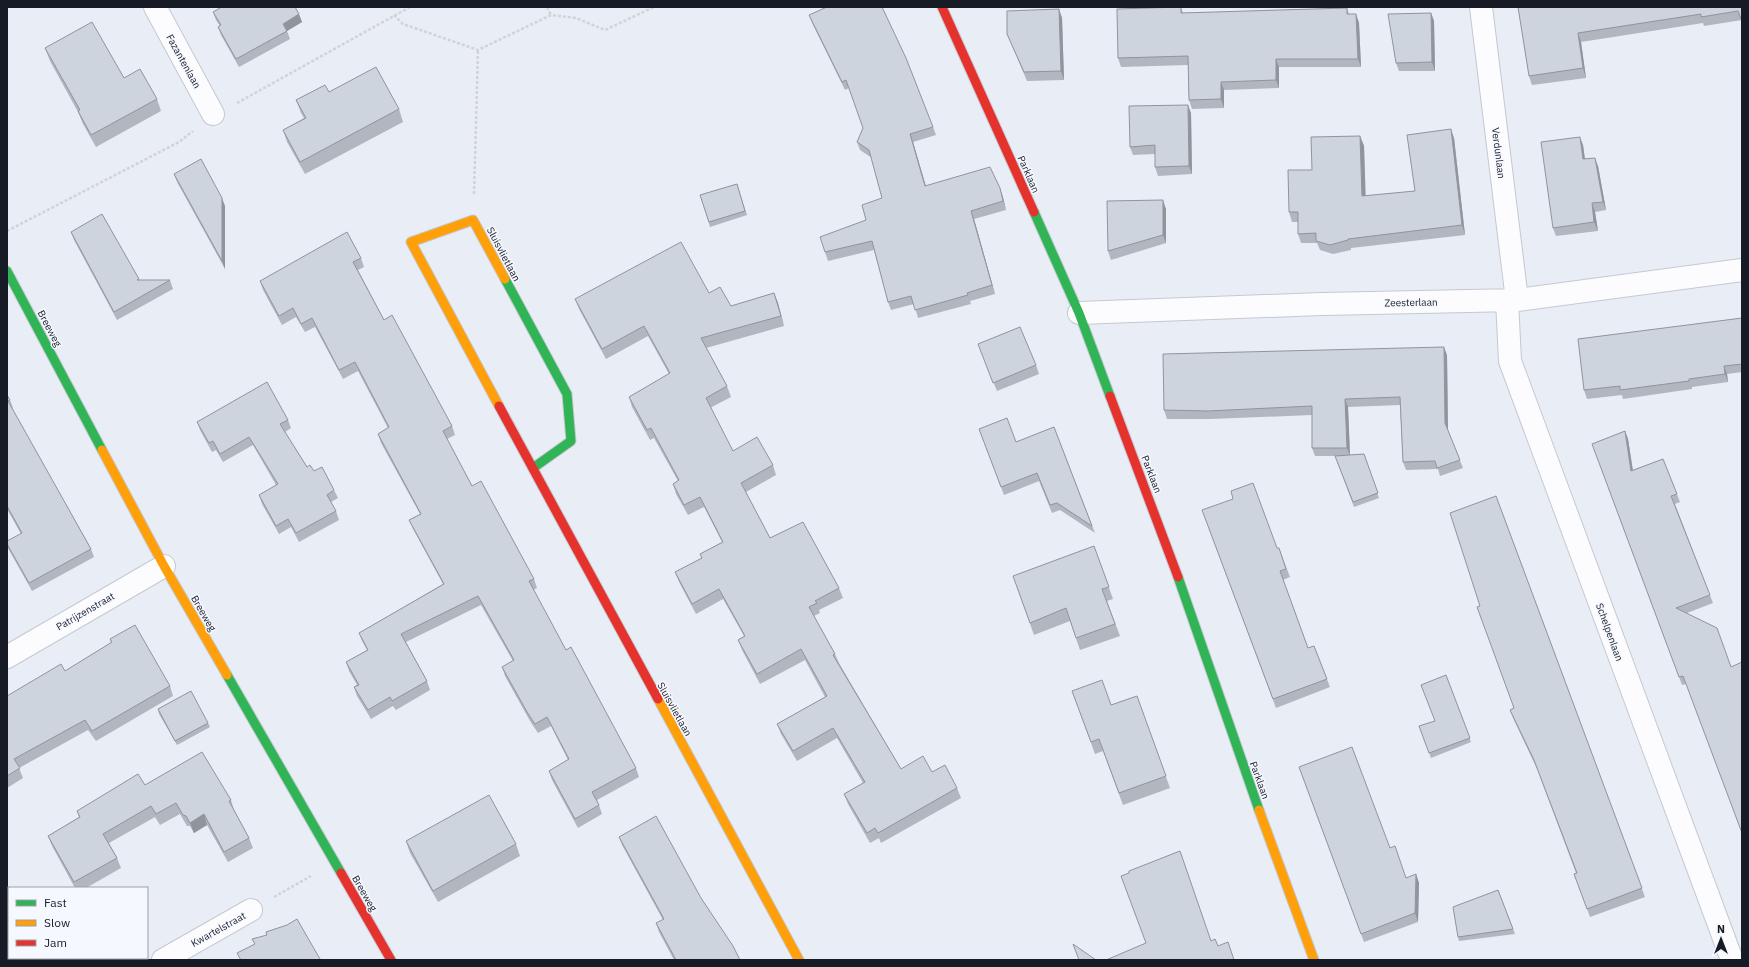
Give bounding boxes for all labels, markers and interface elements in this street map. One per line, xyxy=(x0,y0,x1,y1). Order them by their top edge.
street label: Fazantenlaan xyxy=(163,32,204,91)
street label: Verdunlaan xyxy=(1489,127,1508,179)
street label: Parklaan xyxy=(1015,154,1042,195)
street label: Sluisvlietlaan xyxy=(484,225,523,284)
street label: Zeesterlaan xyxy=(1384,296,1438,309)
street label: Breeweg xyxy=(35,308,65,349)
street label: Parklaan xyxy=(1138,453,1165,495)
street label: Patrijzenstraat xyxy=(54,589,117,633)
street label: Breeweg xyxy=(188,593,219,634)
street label: Schelpenlaan xyxy=(1593,601,1626,663)
street label: Sluisvlietlaan xyxy=(654,680,695,738)
street label: Parklaan xyxy=(1247,759,1272,801)
street label: Breeweg xyxy=(349,873,380,914)
legend xyxy=(8,887,148,959)
text: Fast xyxy=(44,895,67,910)
street label: Kwartelstraat xyxy=(189,909,248,950)
text: Slow xyxy=(44,915,70,930)
north arrow xyxy=(1701,919,1741,959)
text: N xyxy=(1717,922,1725,936)
text: Jam xyxy=(44,935,67,950)

